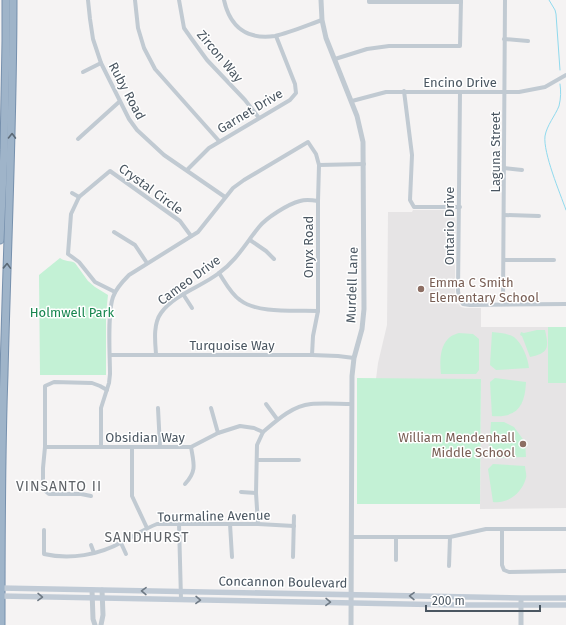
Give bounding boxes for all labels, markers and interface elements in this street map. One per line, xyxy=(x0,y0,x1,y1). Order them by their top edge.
street label: Zircon Way xyxy=(194,27,246,86)
street label: Ruby Road xyxy=(106,60,148,122)
street label: Encino Drive xyxy=(423,75,497,90)
street label: Garnet Drive xyxy=(215,86,285,136)
street label: Laguna Street xyxy=(488,111,503,192)
one-way arrow xyxy=(7,133,16,139)
street label: Crystal Circle xyxy=(116,161,186,217)
street label: Ontario Drive xyxy=(442,187,457,265)
street label: Onyx Road xyxy=(301,216,316,278)
street label: Murdell Lane xyxy=(343,247,361,323)
street label: Cameo Drive xyxy=(155,252,223,308)
one-way arrow xyxy=(3,263,12,269)
place label: Emma C Smith Elementary School xyxy=(429,275,539,305)
marker: Emma C Smith Elementary School xyxy=(416,284,426,294)
park label: Holmwell Park xyxy=(30,305,115,320)
street label: Turquoise Way xyxy=(189,338,275,353)
street label: Obsidian Way xyxy=(105,430,185,445)
place label: William Mendenhall Middle School xyxy=(398,430,515,460)
marker: William Mendenhall Middle School xyxy=(518,439,528,449)
district label: VINSANTO II xyxy=(16,478,102,495)
street label: Tourmaline Avenue xyxy=(157,508,271,524)
district label: SANDHURST xyxy=(105,529,189,546)
street label: Concannon Boulevard xyxy=(218,573,348,591)
one-way arrow xyxy=(141,586,147,595)
scale bar xyxy=(426,587,540,613)
one-way arrow xyxy=(409,591,415,600)
one-way arrow xyxy=(37,593,43,601)
text: 200 m xyxy=(432,594,465,608)
one-way arrow xyxy=(195,595,201,604)
one-way arrow xyxy=(325,598,331,606)

